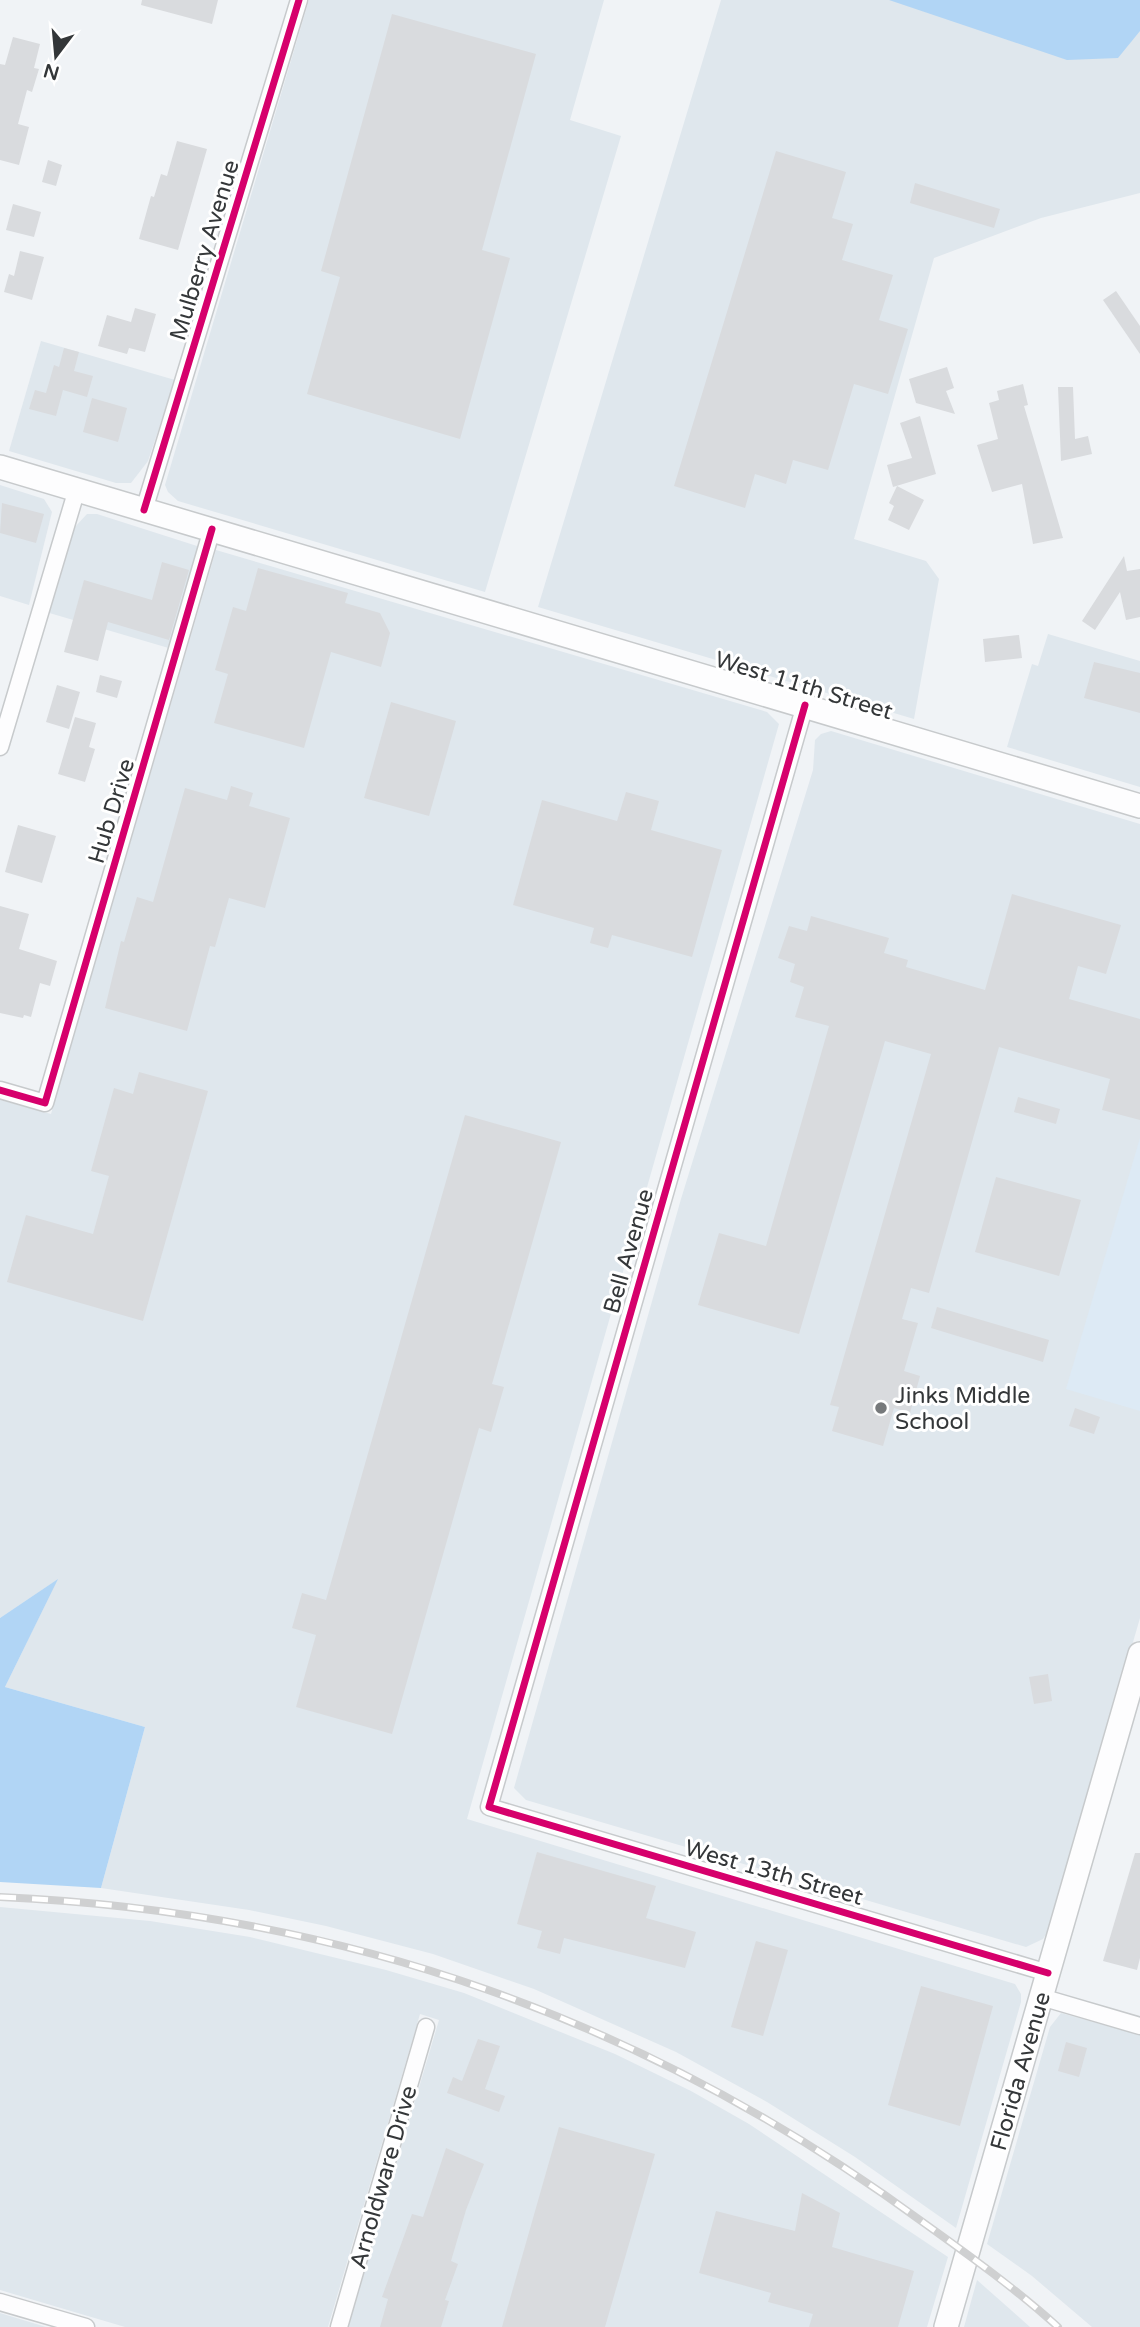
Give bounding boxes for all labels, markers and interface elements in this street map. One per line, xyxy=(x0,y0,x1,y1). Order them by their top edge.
north arrow xyxy=(21,21,91,91)
text: N xyxy=(41,59,62,84)
street label: Mulberry Avenue xyxy=(164,157,246,344)
street label: West 11th Street xyxy=(711,646,896,726)
street label: Hub Drive xyxy=(83,755,141,867)
street label: Bell Avenue xyxy=(598,1186,660,1317)
place label: Jinks Middle School xyxy=(895,1382,1030,1436)
marker: Jinks Middle School xyxy=(873,1400,889,1416)
street label: West 13th Street xyxy=(681,1834,866,1912)
street label: Florida Avenue xyxy=(985,1989,1057,2154)
street label: Arnoldware Drive xyxy=(344,2082,423,2272)

